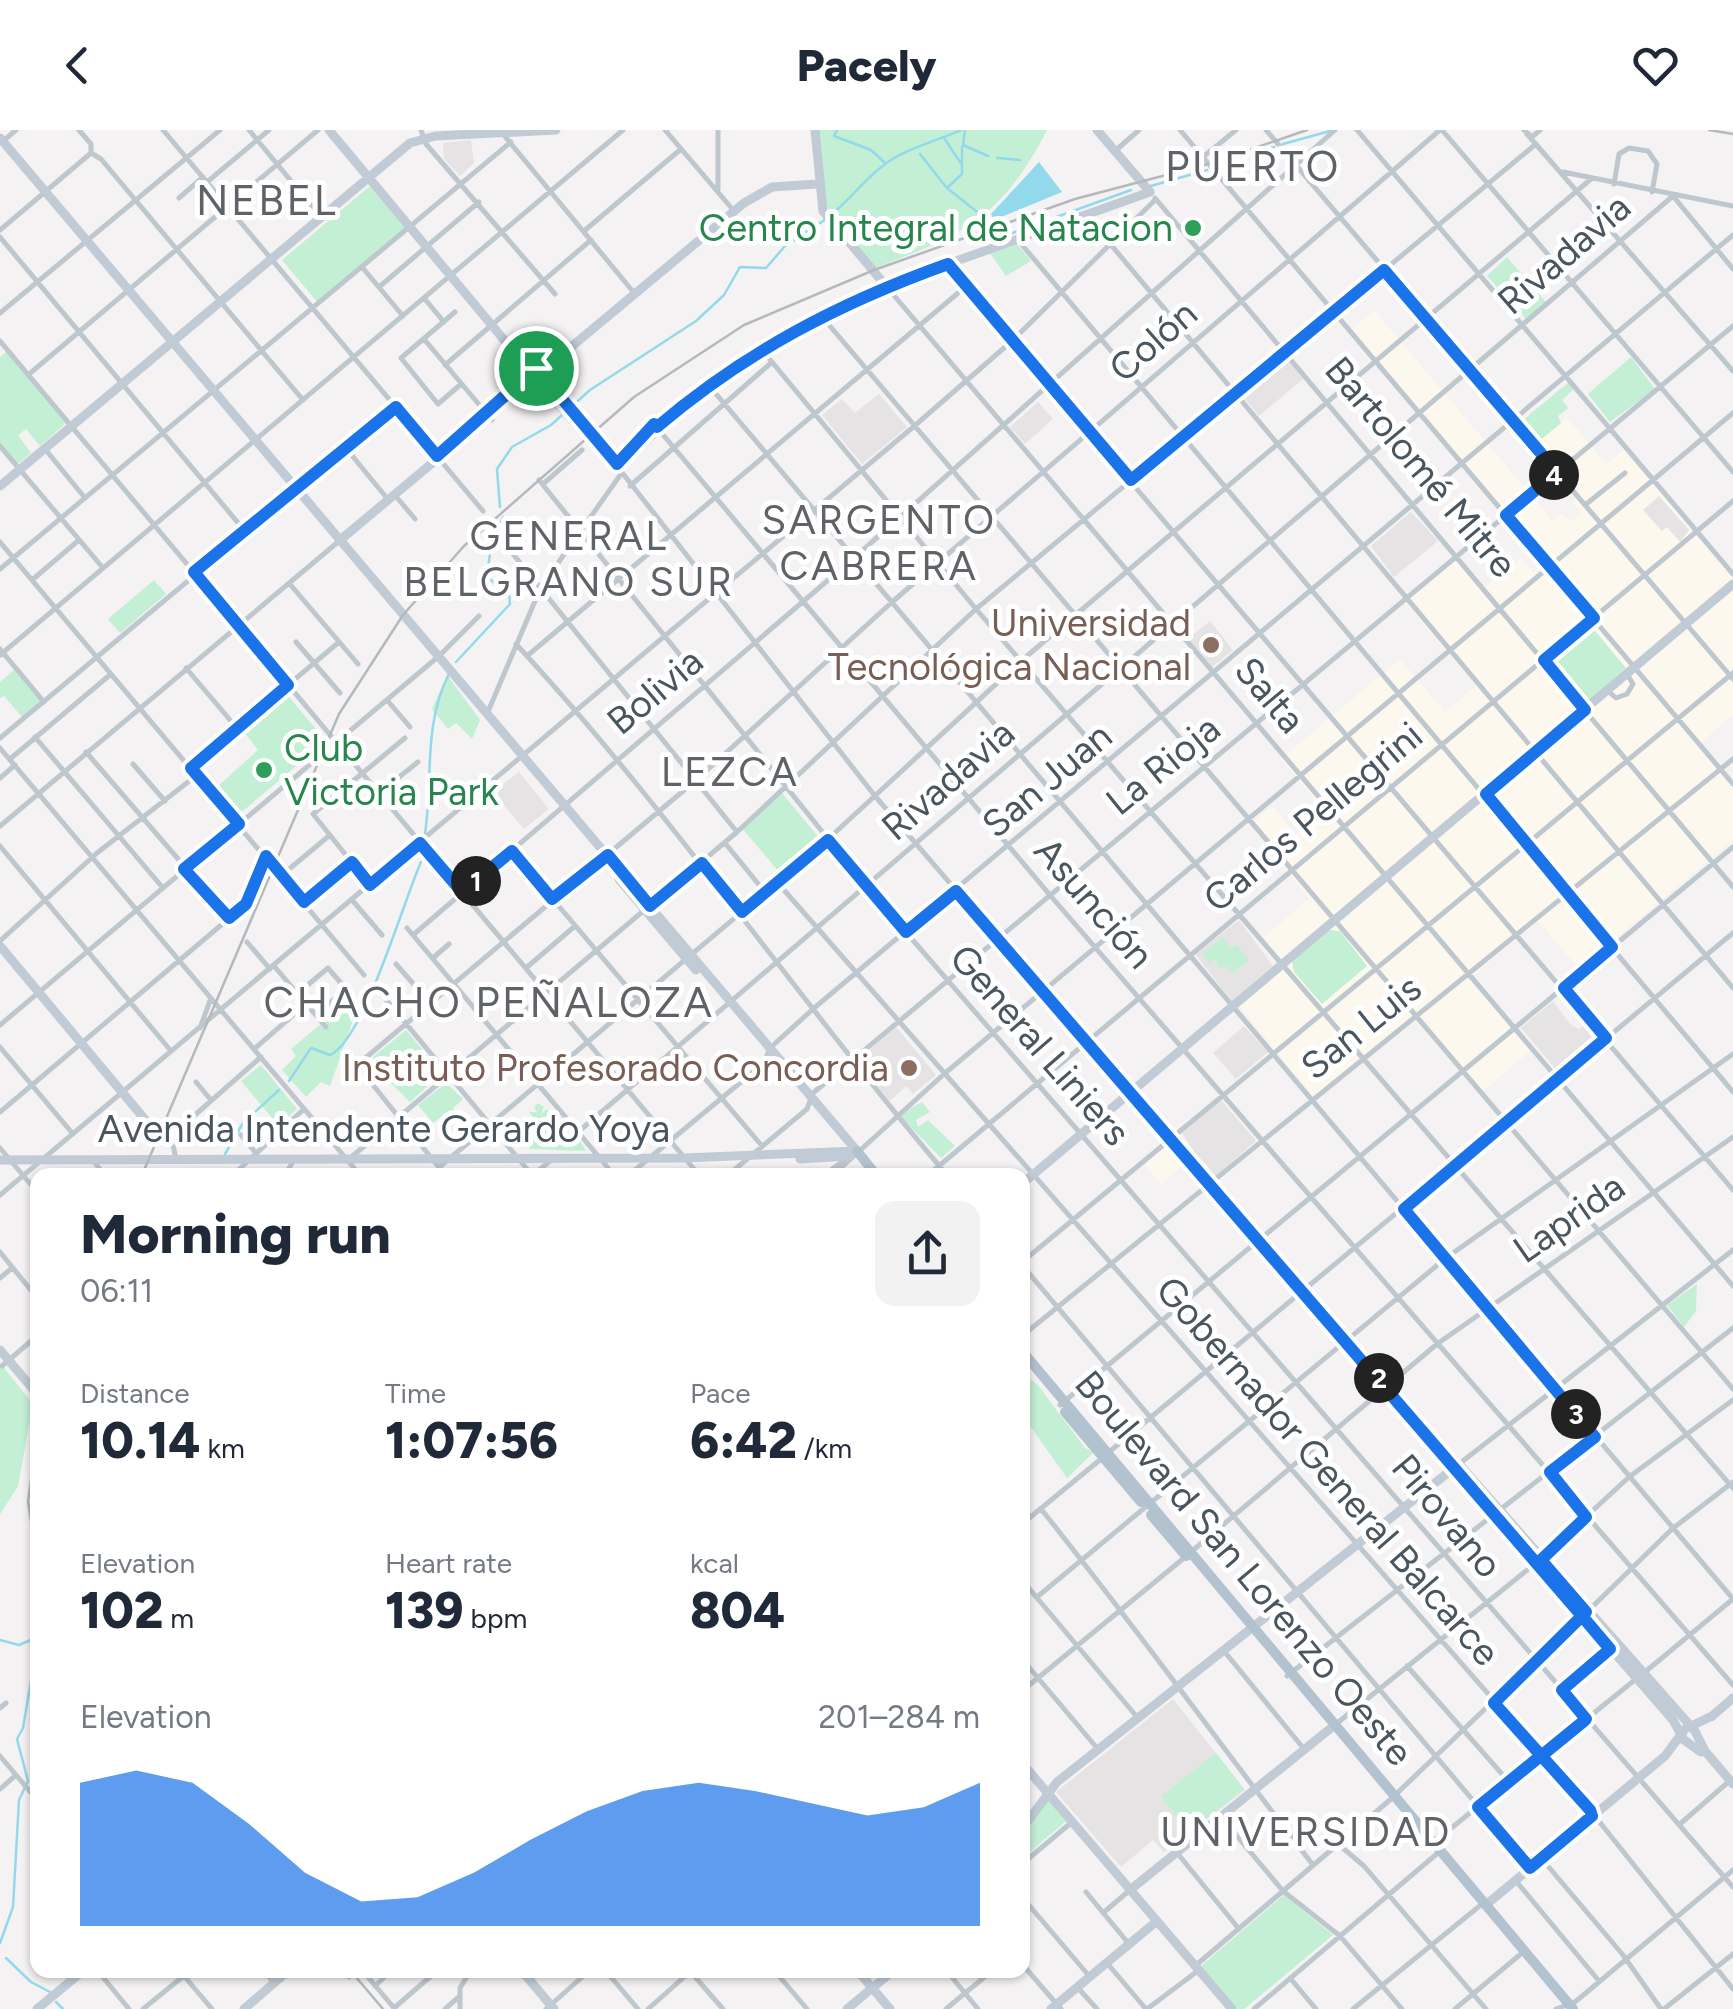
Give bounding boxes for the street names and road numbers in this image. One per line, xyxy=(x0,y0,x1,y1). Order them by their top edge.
street label: Rivadavia xyxy=(1488,184,1640,324)
street label: Colón xyxy=(1100,290,1206,392)
street label: Bartolomé Mitre xyxy=(1315,347,1527,587)
street label: Bolivia xyxy=(598,638,712,744)
street label: Salta xyxy=(1225,648,1315,742)
street label: La Rioja xyxy=(1097,705,1229,825)
street label: Rivadavia xyxy=(872,710,1024,850)
street label: Carlos Pellegrini xyxy=(1194,712,1432,922)
street label: San Juan xyxy=(973,713,1121,847)
street label: Asunción xyxy=(1025,828,1163,978)
street label: General Liniers xyxy=(940,935,1140,1155)
street label: San Luis xyxy=(1292,965,1430,1089)
street label: Avenida Intendente Gerardo Yoya xyxy=(98,1106,670,1152)
street label: Laprida xyxy=(1505,1163,1633,1273)
street label: Gobernador General Balcarce xyxy=(1146,1267,1510,1675)
street label: Boulevard San Lorenzo Oeste xyxy=(1065,1361,1423,1775)
street label: Pirovano xyxy=(1382,1445,1512,1587)

